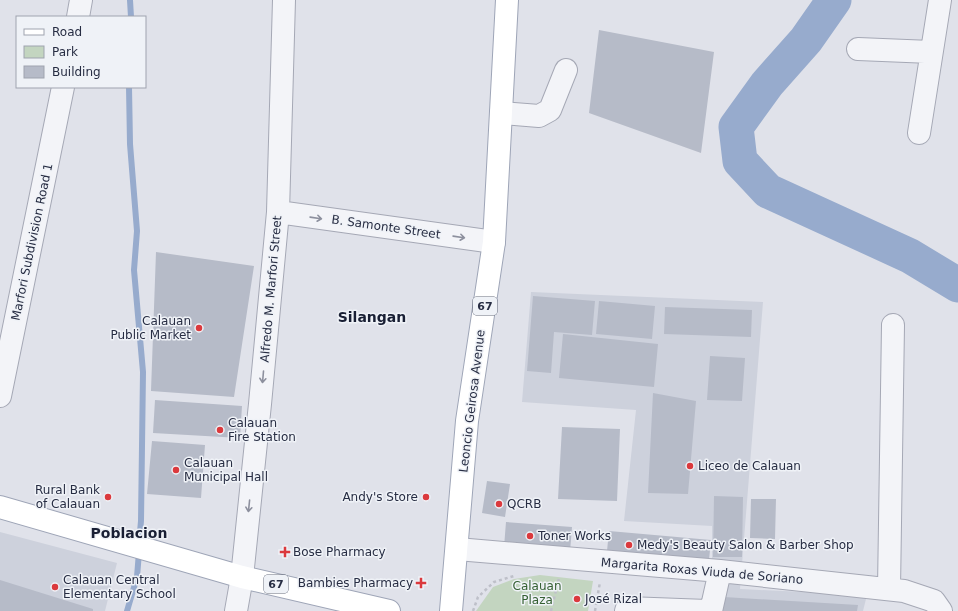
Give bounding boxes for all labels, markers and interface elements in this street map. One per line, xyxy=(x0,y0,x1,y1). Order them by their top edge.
legend xyxy=(16,16,146,88)
text: Road xyxy=(52,25,82,39)
text: Park xyxy=(52,45,78,59)
text: Building xyxy=(52,65,101,79)
street label: Marfori Subdivision Road 1 xyxy=(8,162,56,322)
street label: B. Samonte Street xyxy=(331,212,442,242)
one-way arrow xyxy=(309,214,322,222)
street label: Alfredo M. Marfori Street xyxy=(258,215,284,363)
one-way arrow xyxy=(452,233,465,241)
road number: 67 xyxy=(473,297,497,315)
district label: Silangan xyxy=(338,309,406,325)
place label: Calauan Public Market xyxy=(110,314,191,342)
marker: Calauan Public Market xyxy=(194,323,204,333)
street label: Leoncio Geirosa Avenue xyxy=(456,329,488,473)
one-way arrow xyxy=(259,370,266,383)
place label: Calauan Fire Station xyxy=(228,416,296,444)
marker: Calauan Fire Station xyxy=(215,425,225,435)
place label: Calauan Municipal Hall xyxy=(184,456,268,484)
place label: Liceo de Calauan xyxy=(698,459,801,473)
marker: Liceo de Calauan xyxy=(685,461,695,471)
marker: Calauan Municipal Hall xyxy=(171,465,181,475)
place label: Rural Bank of Calauan xyxy=(35,483,100,511)
place label: Andy's Store xyxy=(342,490,418,504)
marker: Rural Bank of Calauan xyxy=(103,492,113,502)
marker: Andy's Store xyxy=(421,492,431,502)
place label: QCRB xyxy=(507,497,541,511)
one-way arrow xyxy=(246,499,253,512)
marker: QCRB xyxy=(494,499,504,509)
district label: Poblacion xyxy=(91,525,167,541)
place label: Toner Works xyxy=(537,529,611,543)
marker: Toner Works xyxy=(525,531,535,541)
place label: Medy's Beauty Salon & Barber Shop xyxy=(637,538,854,552)
marker: Medy's Beauty Salon & Barber Shop xyxy=(624,540,634,550)
place label: Bose Pharmacy xyxy=(293,545,386,559)
marker: Bose Pharmacy xyxy=(280,547,290,557)
street label: Margarita Roxas Viuda de Soriano xyxy=(600,555,804,587)
place label: Calauan Central Elementary School xyxy=(63,573,176,601)
road number: 67 xyxy=(264,575,288,593)
place label: Bambies Pharmacy xyxy=(298,576,413,590)
marker: Bambies Pharmacy xyxy=(416,578,426,588)
park label: Calauan Plaza xyxy=(513,579,561,607)
marker: Calauan Central Elementary School xyxy=(50,582,60,592)
place label: José Rizal xyxy=(584,592,642,606)
marker: José Rizal xyxy=(572,594,582,604)

